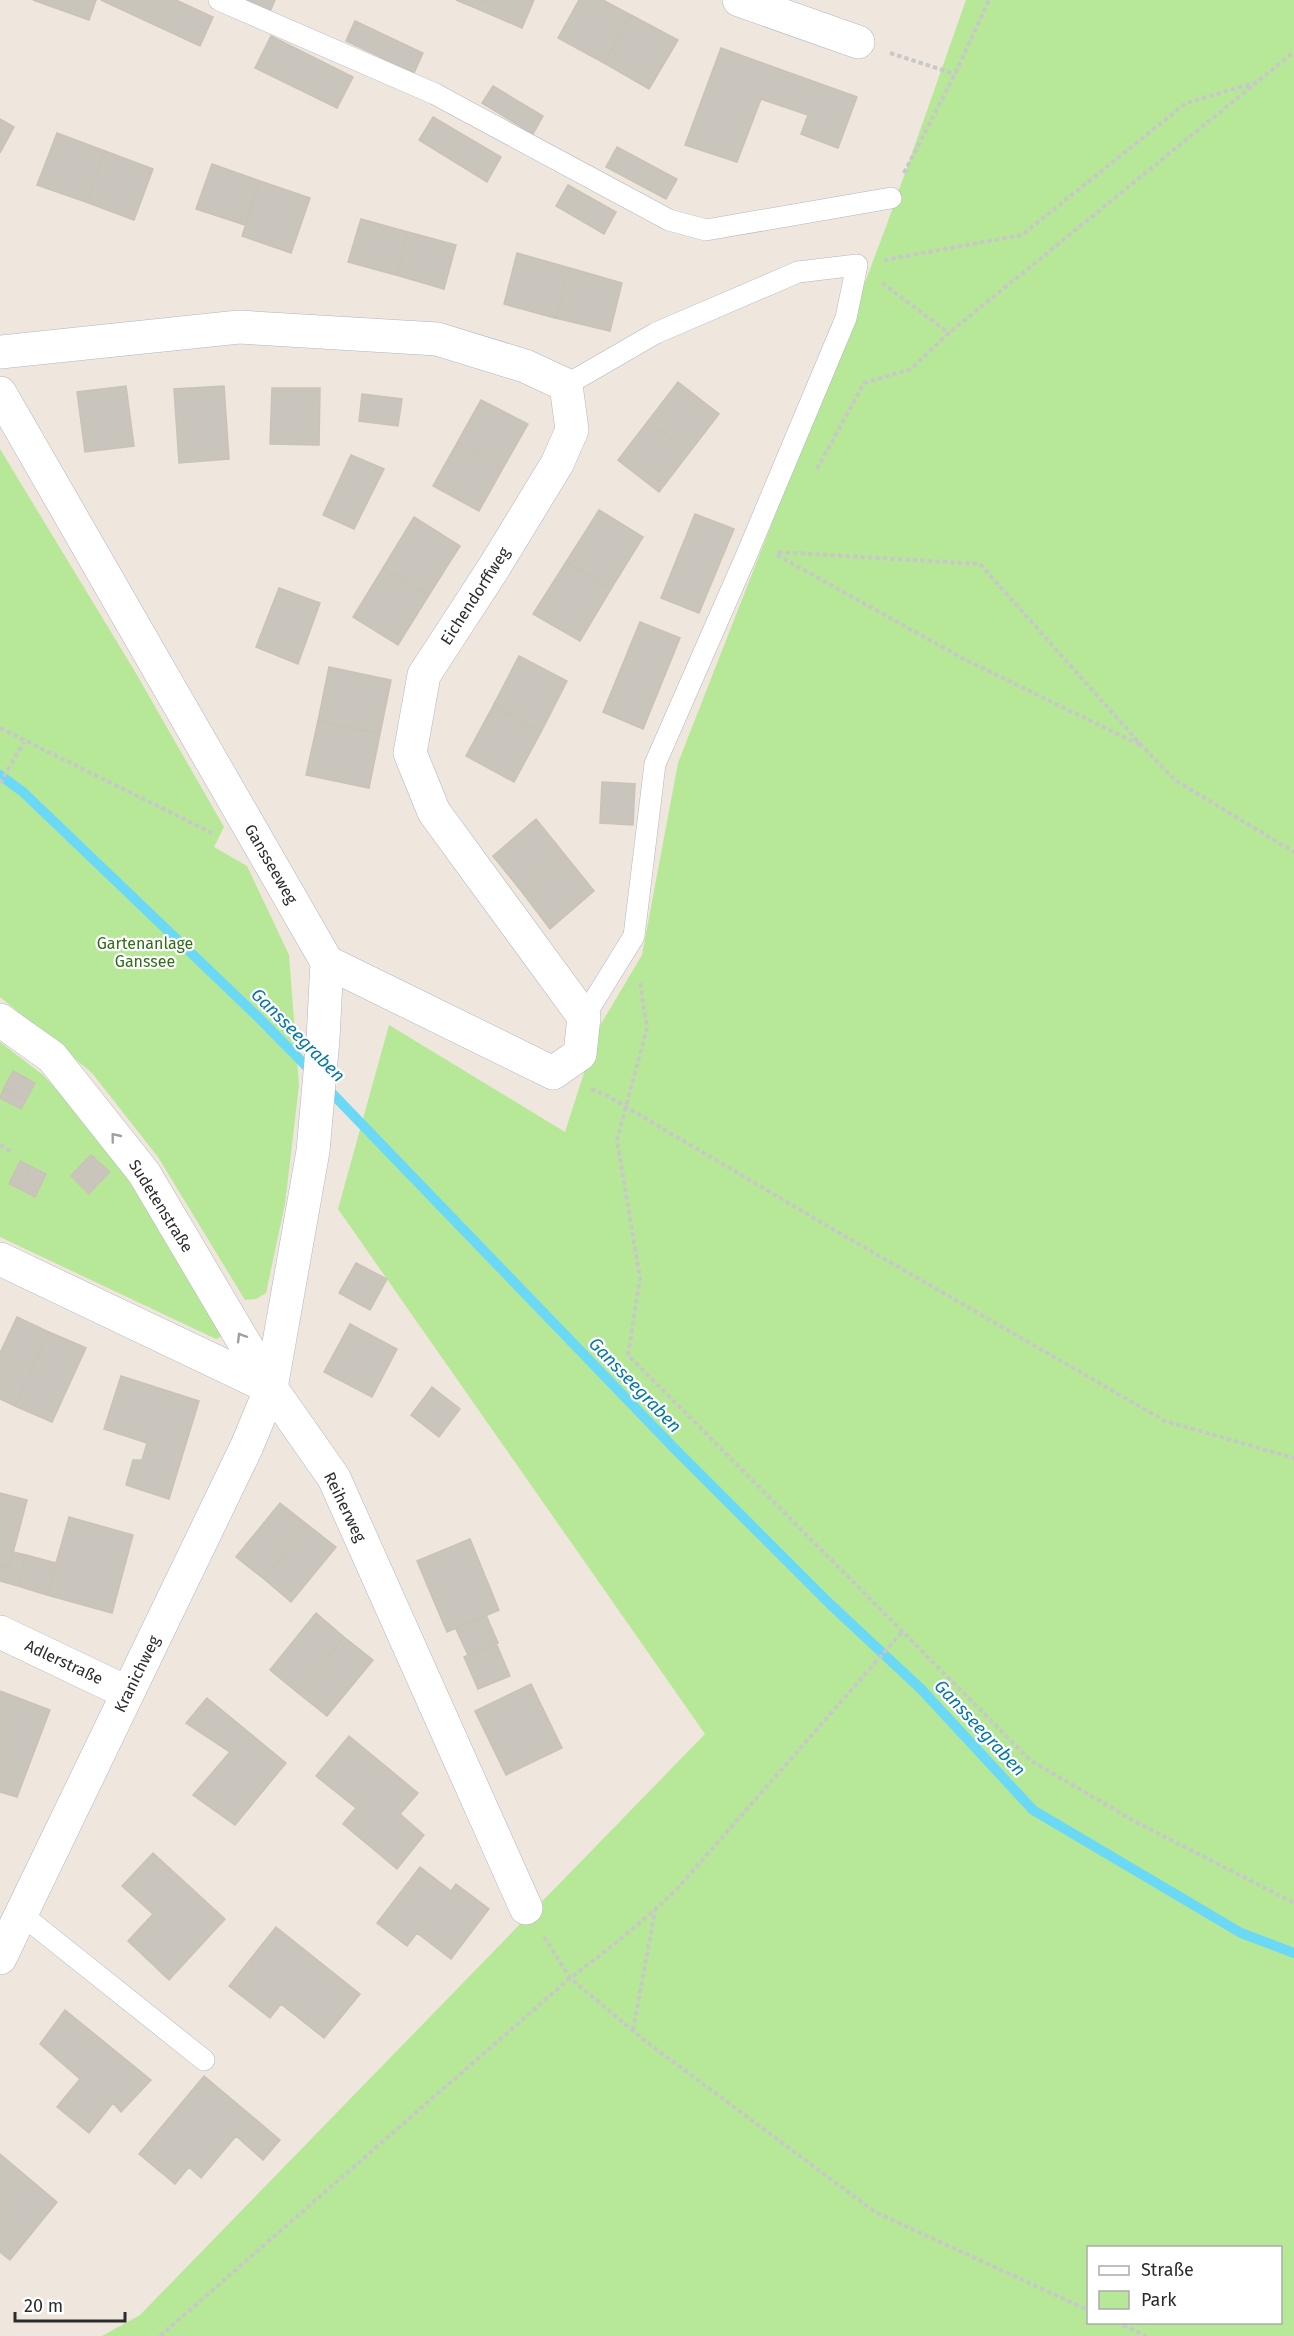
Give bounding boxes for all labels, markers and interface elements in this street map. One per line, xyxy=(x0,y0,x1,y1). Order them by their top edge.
street label: Eichendorffweg xyxy=(436,543,514,648)
street label: Gansseeweg xyxy=(241,821,302,908)
park label: Gartenanlage Ganssee xyxy=(97,934,193,971)
water label: Gansseegraben xyxy=(246,983,350,1087)
one-way arrow xyxy=(112,1133,123,1144)
street label: Sudetenstraße xyxy=(125,1156,197,1256)
one-way arrow xyxy=(237,1333,248,1343)
water label: Gansseegraben xyxy=(584,1333,686,1437)
street label: Reiherweg xyxy=(320,1469,370,1546)
street label: Kranichweg xyxy=(110,1632,164,1716)
street label: Adlerstraße xyxy=(22,1636,106,1688)
water label: Gansseegraben xyxy=(930,1675,1030,1781)
legend xyxy=(1087,2246,1282,2324)
text: Straße xyxy=(1141,2259,1194,2281)
scale bar xyxy=(15,2285,124,2323)
text: Park xyxy=(1141,2289,1177,2311)
text: 20 m xyxy=(24,2295,63,2317)

